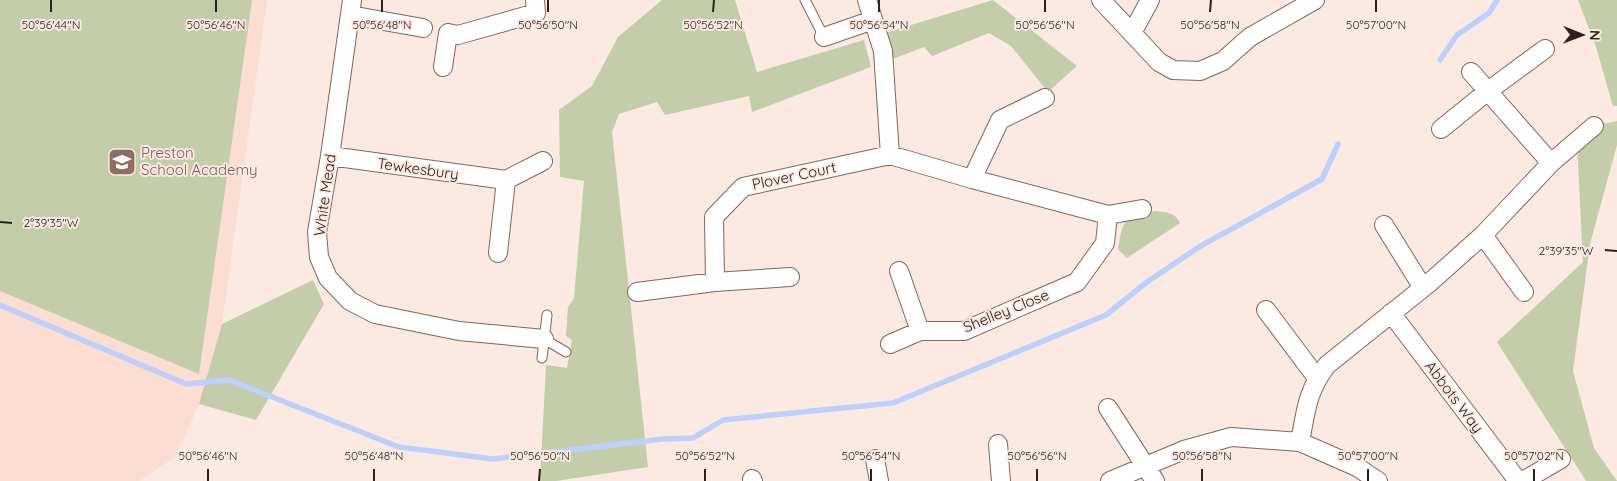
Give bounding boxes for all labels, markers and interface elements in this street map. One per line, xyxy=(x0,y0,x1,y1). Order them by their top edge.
north arrow xyxy=(1557,10,1607,60)
text: 50°56'44"N xyxy=(22,17,80,32)
text: 50°56'46"N xyxy=(186,17,246,32)
text: 50°56'48"N xyxy=(352,17,412,32)
text: 50°56'50"N xyxy=(518,17,578,32)
text: 50°56'52"N xyxy=(683,17,743,32)
text: 50°56'54"N xyxy=(849,17,909,32)
text: 50°56'56"N xyxy=(1015,17,1075,32)
text: 50°56'58"N xyxy=(1180,17,1240,32)
text: 50°57'00"N xyxy=(1346,17,1406,32)
text: N xyxy=(1586,30,1604,41)
place label: Preston School Academy xyxy=(141,143,258,179)
school or university icon: Preston School Academy xyxy=(107,147,137,177)
street label: White Mead xyxy=(309,153,340,237)
street label: Tewkesbury xyxy=(376,153,460,184)
street label: Plover Court xyxy=(750,157,838,194)
text: 2°39'35"W xyxy=(24,215,79,230)
text: 2°39'35"W xyxy=(1539,243,1594,258)
street label: Shelley Close xyxy=(960,285,1051,336)
street label: Abbots Way xyxy=(1421,357,1488,437)
text: 50°56'46"N xyxy=(178,448,238,463)
text: 50°56'48"N xyxy=(344,448,404,463)
text: 50°56'50"N xyxy=(510,448,570,463)
text: 50°56'52"N xyxy=(675,448,735,463)
text: 50°56'54"N xyxy=(841,448,901,463)
text: 50°56'56"N xyxy=(1007,448,1067,463)
text: 50°56'58"N xyxy=(1172,448,1232,463)
text: 50°57'00"N xyxy=(1338,448,1398,463)
text: 50°57'02"N xyxy=(1504,448,1564,463)

